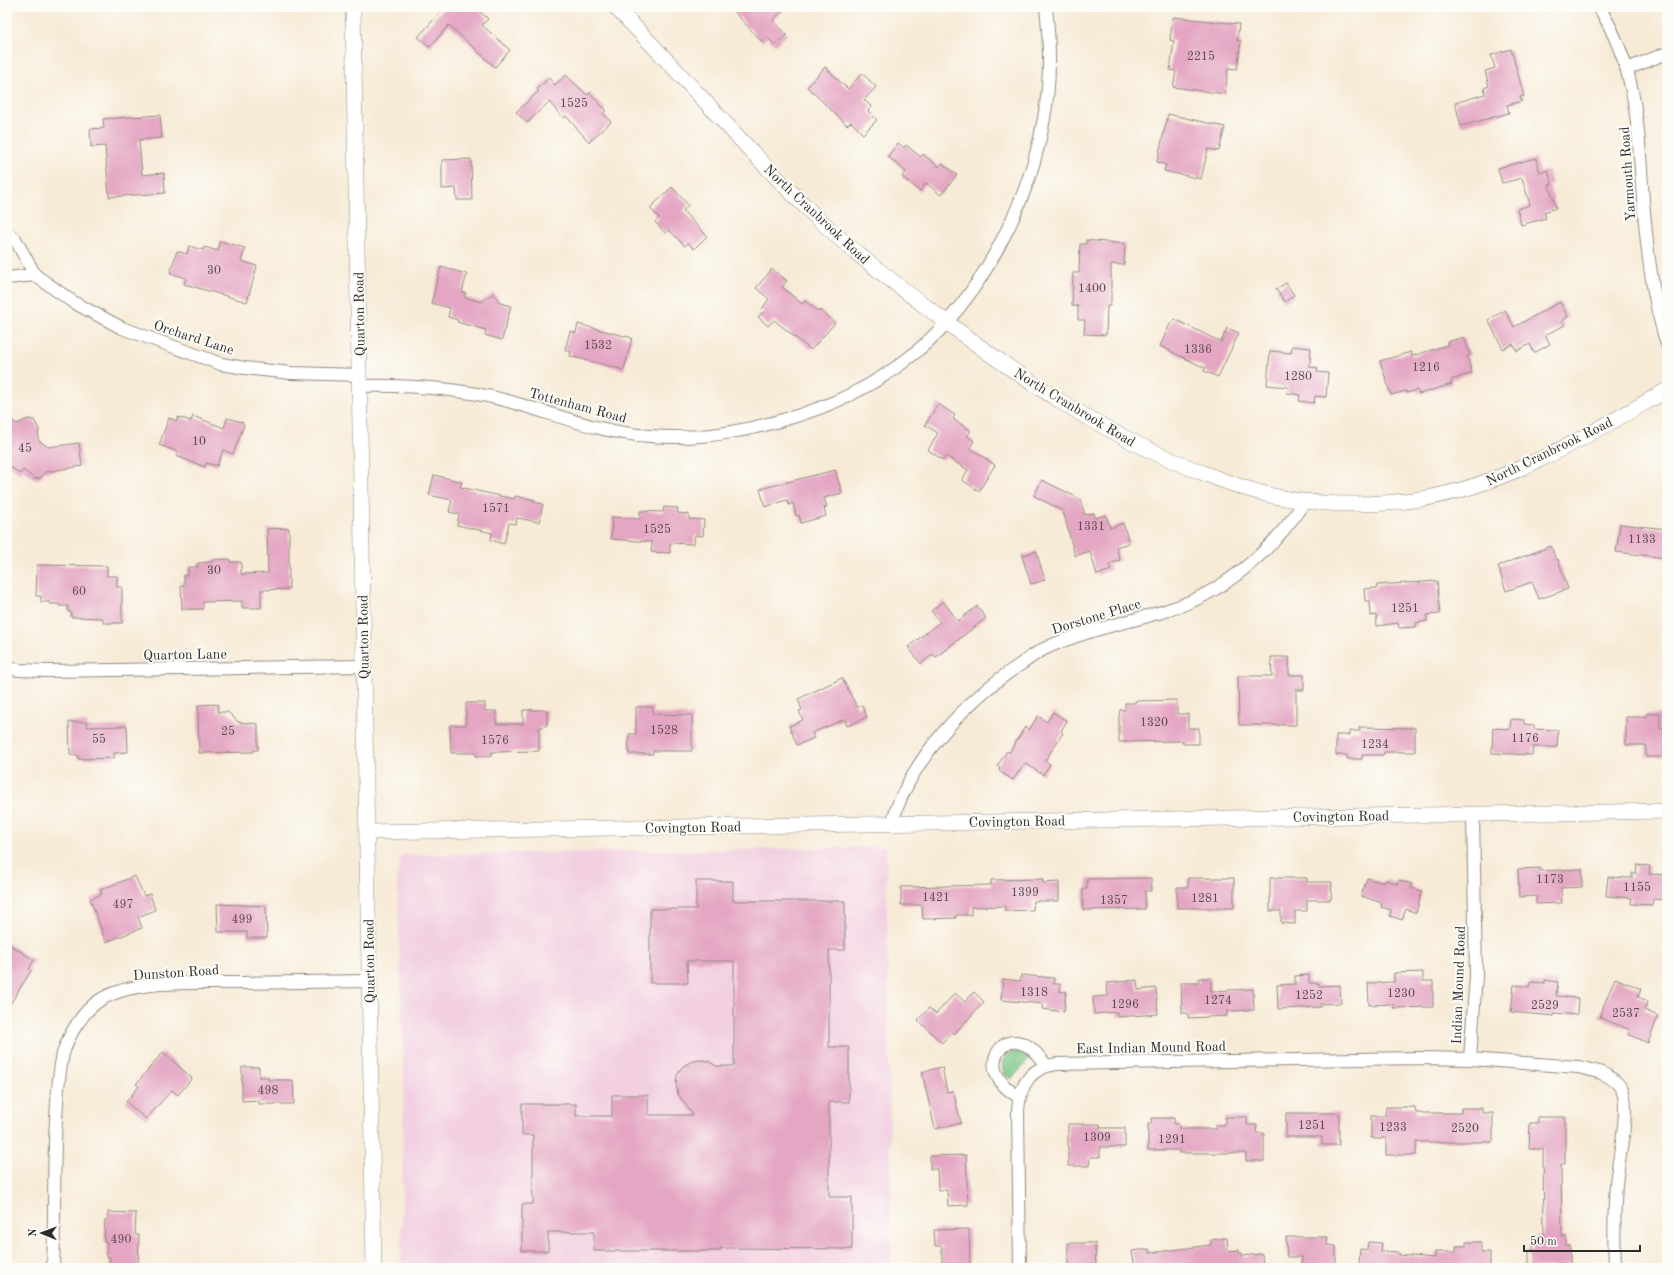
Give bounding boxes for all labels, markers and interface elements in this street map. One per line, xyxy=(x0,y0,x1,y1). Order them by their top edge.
house number: 2215 xyxy=(1187,50,1215,63)
house number: 1525 xyxy=(560,97,588,110)
street label: Yarmouth Road xyxy=(1618,126,1638,222)
street label: North Cranbrook Road xyxy=(761,162,872,267)
house number: 30 xyxy=(207,265,221,277)
street label: Quarton Road xyxy=(352,272,368,356)
house number: 1400 xyxy=(1078,283,1106,295)
street label: Orchard Lane xyxy=(152,318,236,358)
house number: 1532 xyxy=(584,339,612,352)
house number: 1336 xyxy=(1184,344,1212,356)
house number: 1216 xyxy=(1412,362,1440,374)
street label: North Cranbrook Road xyxy=(1011,366,1138,450)
house number: 1280 xyxy=(1284,371,1312,383)
street label: Tottenham Road xyxy=(527,386,628,426)
street label: North Cranbrook Road xyxy=(1484,415,1615,489)
house number: 10 xyxy=(192,436,206,448)
house number: 45 xyxy=(18,442,32,455)
house number: 1571 xyxy=(482,502,510,515)
house number: 1331 xyxy=(1077,521,1105,533)
house number: 1525 xyxy=(643,523,671,536)
house number: 1133 xyxy=(1628,534,1656,546)
house number: 30 xyxy=(207,565,221,577)
house number: 60 xyxy=(72,586,86,598)
street label: Quarton Road xyxy=(356,595,372,679)
street label: Dorstone Place xyxy=(1050,597,1142,637)
house number: 1251 xyxy=(1391,602,1419,615)
street label: Quarton Lane xyxy=(143,647,227,663)
house number: 1320 xyxy=(1140,717,1168,729)
house number: 1528 xyxy=(650,724,678,737)
house number: 25 xyxy=(221,725,235,738)
house number: 55 xyxy=(92,733,106,746)
house number: 1176 xyxy=(1511,733,1539,745)
house number: 1576 xyxy=(481,734,509,747)
house number: 1234 xyxy=(1361,739,1389,751)
street label: Covington Road xyxy=(1293,809,1389,825)
street label: Covington Road xyxy=(969,814,1065,830)
street label: Covington Road xyxy=(645,820,741,836)
house number: 1173 xyxy=(1536,874,1564,886)
house number: 1155 xyxy=(1623,881,1651,894)
house number: 1399 xyxy=(1011,887,1039,899)
house number: 1421 xyxy=(922,892,950,904)
house number: 1281 xyxy=(1191,893,1219,905)
house number: 1357 xyxy=(1100,894,1128,907)
house number: 497 xyxy=(113,899,133,911)
house number: 499 xyxy=(232,914,252,926)
street label: Quarton Road xyxy=(362,919,378,1003)
street label: Indian Mound Road xyxy=(1450,925,1468,1045)
street label: Dunston Road xyxy=(132,963,220,983)
house number: 1318 xyxy=(1020,987,1048,999)
house number: 1230 xyxy=(1387,988,1415,1000)
house number: 1252 xyxy=(1295,989,1323,1002)
house number: 1274 xyxy=(1204,995,1232,1007)
house number: 1296 xyxy=(1111,999,1139,1011)
house number: 2529 xyxy=(1531,999,1559,1012)
house number: 2537 xyxy=(1612,1007,1640,1020)
street label: East Indian Mound Road xyxy=(1076,1040,1226,1056)
house number: 498 xyxy=(258,1085,278,1097)
house number: 1251 xyxy=(1298,1119,1326,1132)
house number: 1233 xyxy=(1379,1122,1407,1134)
house number: 2520 xyxy=(1451,1122,1479,1135)
house number: 1309 xyxy=(1083,1132,1111,1144)
house number: 1291 xyxy=(1158,1134,1186,1146)
north arrow xyxy=(22,1213,62,1253)
scale bar xyxy=(1524,1227,1640,1253)
text: N xyxy=(28,1228,39,1237)
house number: 490 xyxy=(111,1234,131,1246)
text: 50 m xyxy=(1530,1235,1557,1248)

